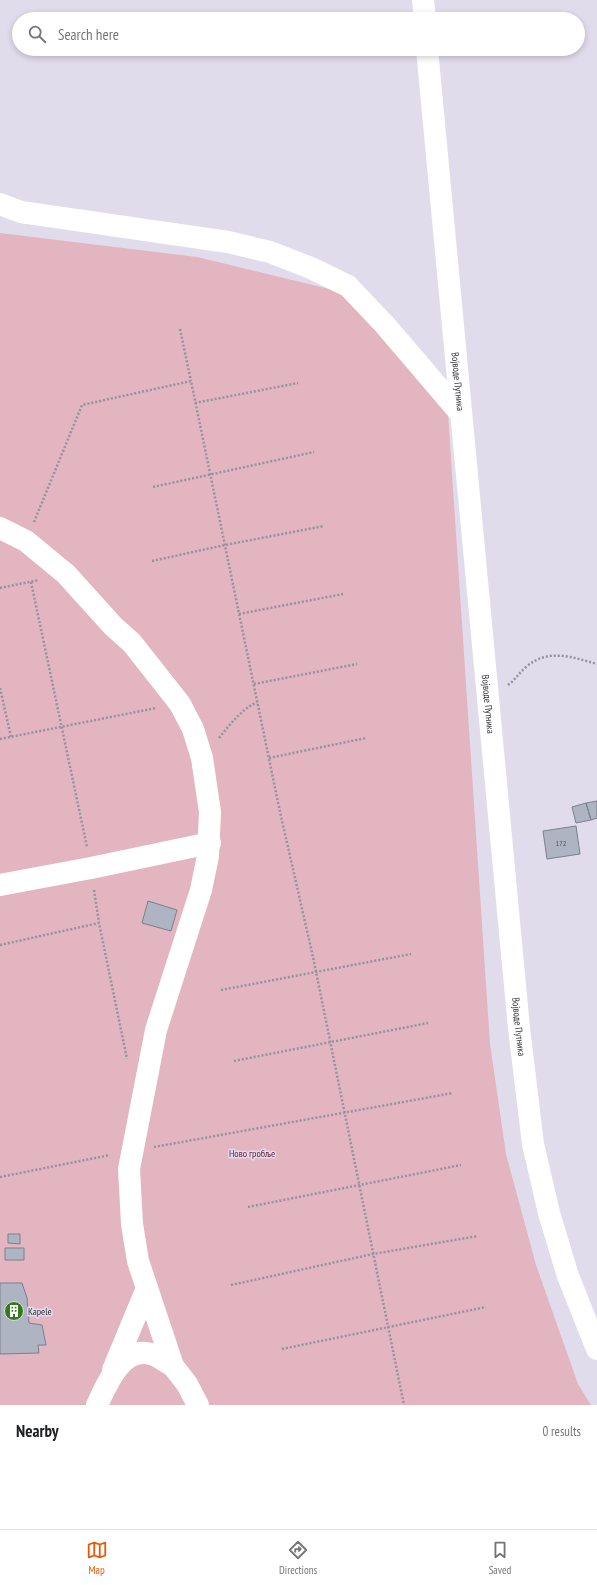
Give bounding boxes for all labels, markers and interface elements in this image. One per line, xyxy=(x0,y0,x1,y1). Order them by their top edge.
search box xyxy=(12,12,585,56)
icon: search xyxy=(26,23,48,45)
text: Search here xyxy=(58,25,119,44)
street label: Војводе Путника xyxy=(449,351,467,412)
street label: Војводе Путника xyxy=(479,674,498,734)
house number: 172 xyxy=(556,838,567,848)
street label: Војводе Путника xyxy=(510,997,529,1057)
park label: Ново гробље xyxy=(229,1147,275,1160)
building icon: Kapele xyxy=(3,1300,25,1322)
place label: Kapele xyxy=(28,1305,52,1318)
text: Nearby xyxy=(16,1420,59,1442)
text: 0 results xyxy=(542,1423,581,1440)
tab: Map xyxy=(86,1539,108,1577)
tab: Directions xyxy=(279,1539,317,1577)
tab: Saved xyxy=(489,1539,511,1577)

